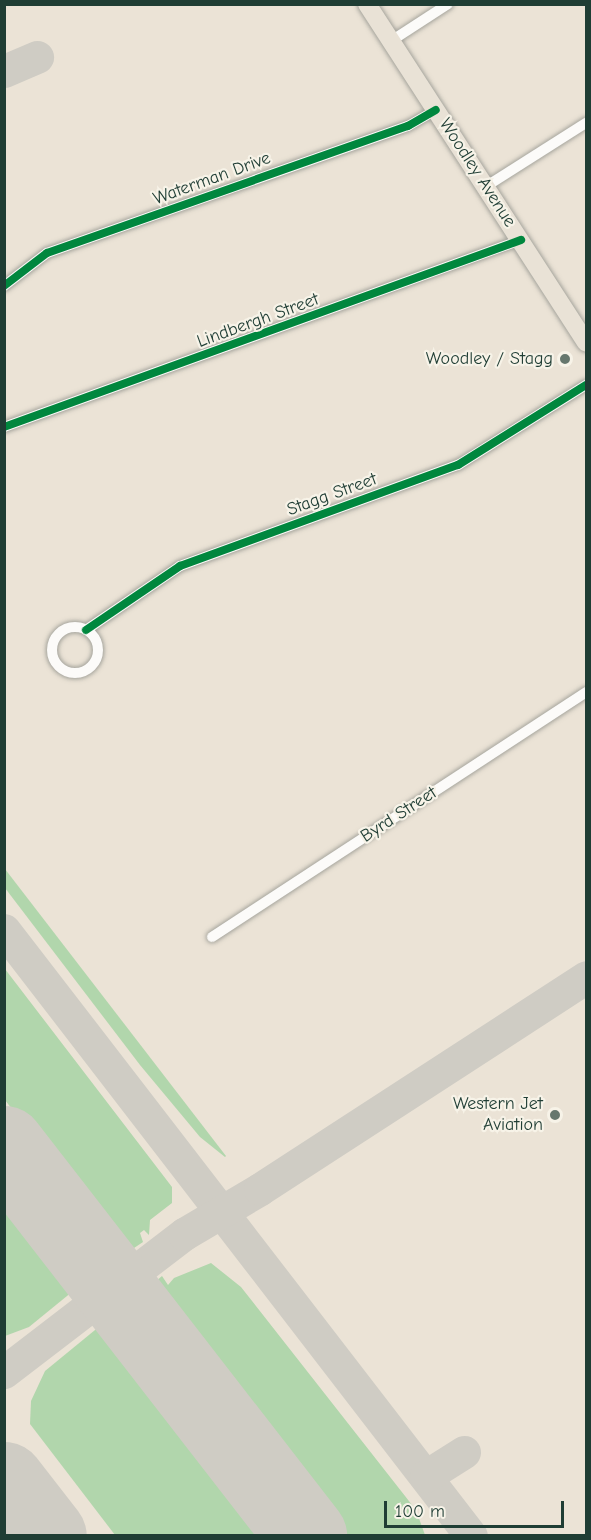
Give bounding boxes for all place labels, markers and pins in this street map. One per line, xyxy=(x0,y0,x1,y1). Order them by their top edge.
place label: Woodley / Stagg xyxy=(426,348,553,370)
marker: Woodley / Stagg xyxy=(558,352,572,366)
place label: Western Jet Aviation xyxy=(453,1094,543,1136)
marker: Western Jet Aviation xyxy=(548,1108,562,1122)

